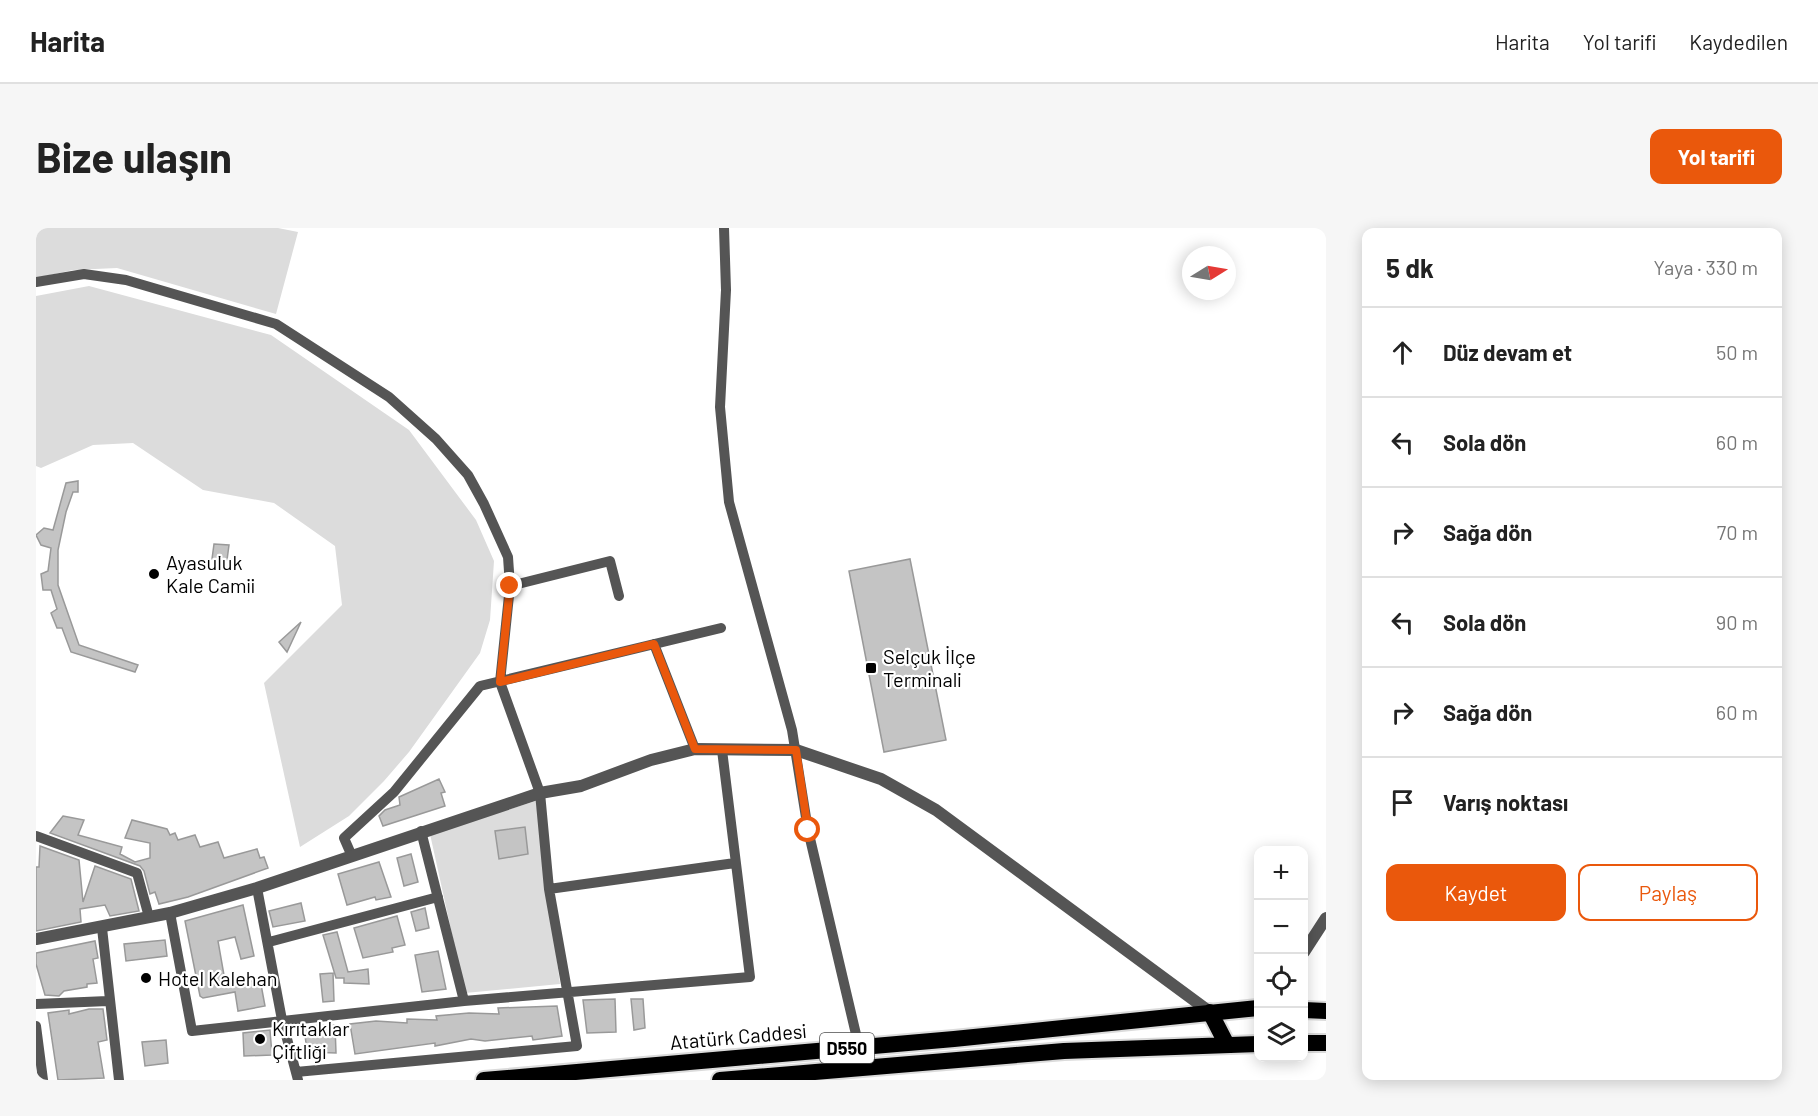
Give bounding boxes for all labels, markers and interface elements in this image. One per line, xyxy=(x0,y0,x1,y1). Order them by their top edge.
text: Harita xyxy=(30,24,105,58)
text: Harita xyxy=(1495,29,1550,54)
text: Yol tarifi xyxy=(1583,29,1656,54)
text: Kaydedilen xyxy=(1689,29,1788,54)
button: Yol tarifi xyxy=(1650,129,1782,184)
text: Bize ulaşın xyxy=(36,131,232,181)
north arrow xyxy=(1182,246,1236,300)
text: 5 dk xyxy=(1386,252,1434,283)
text: Yaya · 330 m xyxy=(1654,255,1758,279)
icon: ahead xyxy=(1386,336,1419,369)
text: Düz devam et xyxy=(1443,339,1572,365)
text: 50 m xyxy=(1716,340,1758,364)
icon: left xyxy=(1386,426,1419,459)
text: Sola dön xyxy=(1443,429,1526,455)
text: 60 m xyxy=(1716,430,1758,454)
icon: right xyxy=(1386,516,1419,549)
text: Sağa dön xyxy=(1443,519,1532,545)
text: 70 m xyxy=(1717,520,1758,544)
place label: Ayasuluk Kale Camii xyxy=(166,550,255,597)
marker: Ayasuluk Kale Camii xyxy=(147,567,161,581)
route end xyxy=(496,572,522,598)
icon: left xyxy=(1386,606,1419,639)
text: Sola dön xyxy=(1443,609,1526,635)
text: 90 m xyxy=(1716,610,1758,634)
place label: Selçuk İlçe Terminali xyxy=(883,644,976,691)
marker: Selçuk İlçe Terminali xyxy=(864,661,878,675)
icon: right xyxy=(1386,696,1419,729)
text: Sağa dön xyxy=(1443,699,1532,725)
text: 60 m xyxy=(1716,700,1758,724)
icon: arrive xyxy=(1386,786,1419,819)
text: Varış noktası xyxy=(1443,789,1568,815)
route start xyxy=(794,816,820,842)
map controls xyxy=(1254,846,1308,1062)
button: + xyxy=(1254,846,1308,900)
button: Kaydet xyxy=(1386,864,1566,921)
button: Paylaş xyxy=(1578,864,1758,921)
button: − xyxy=(1254,900,1308,954)
button: locate xyxy=(1254,954,1308,1008)
place label: Hotel Kalehan xyxy=(158,966,278,990)
marker: Hotel Kalehan xyxy=(139,971,153,985)
button: layers xyxy=(1254,1008,1308,1062)
place label: Kırıtaklar Çiftliği xyxy=(272,1016,350,1063)
street label: Atatürk Caddesi xyxy=(669,1018,807,1054)
marker: Kırıtaklar Çiftliği xyxy=(253,1032,267,1046)
road number: D550 xyxy=(820,1033,874,1063)

